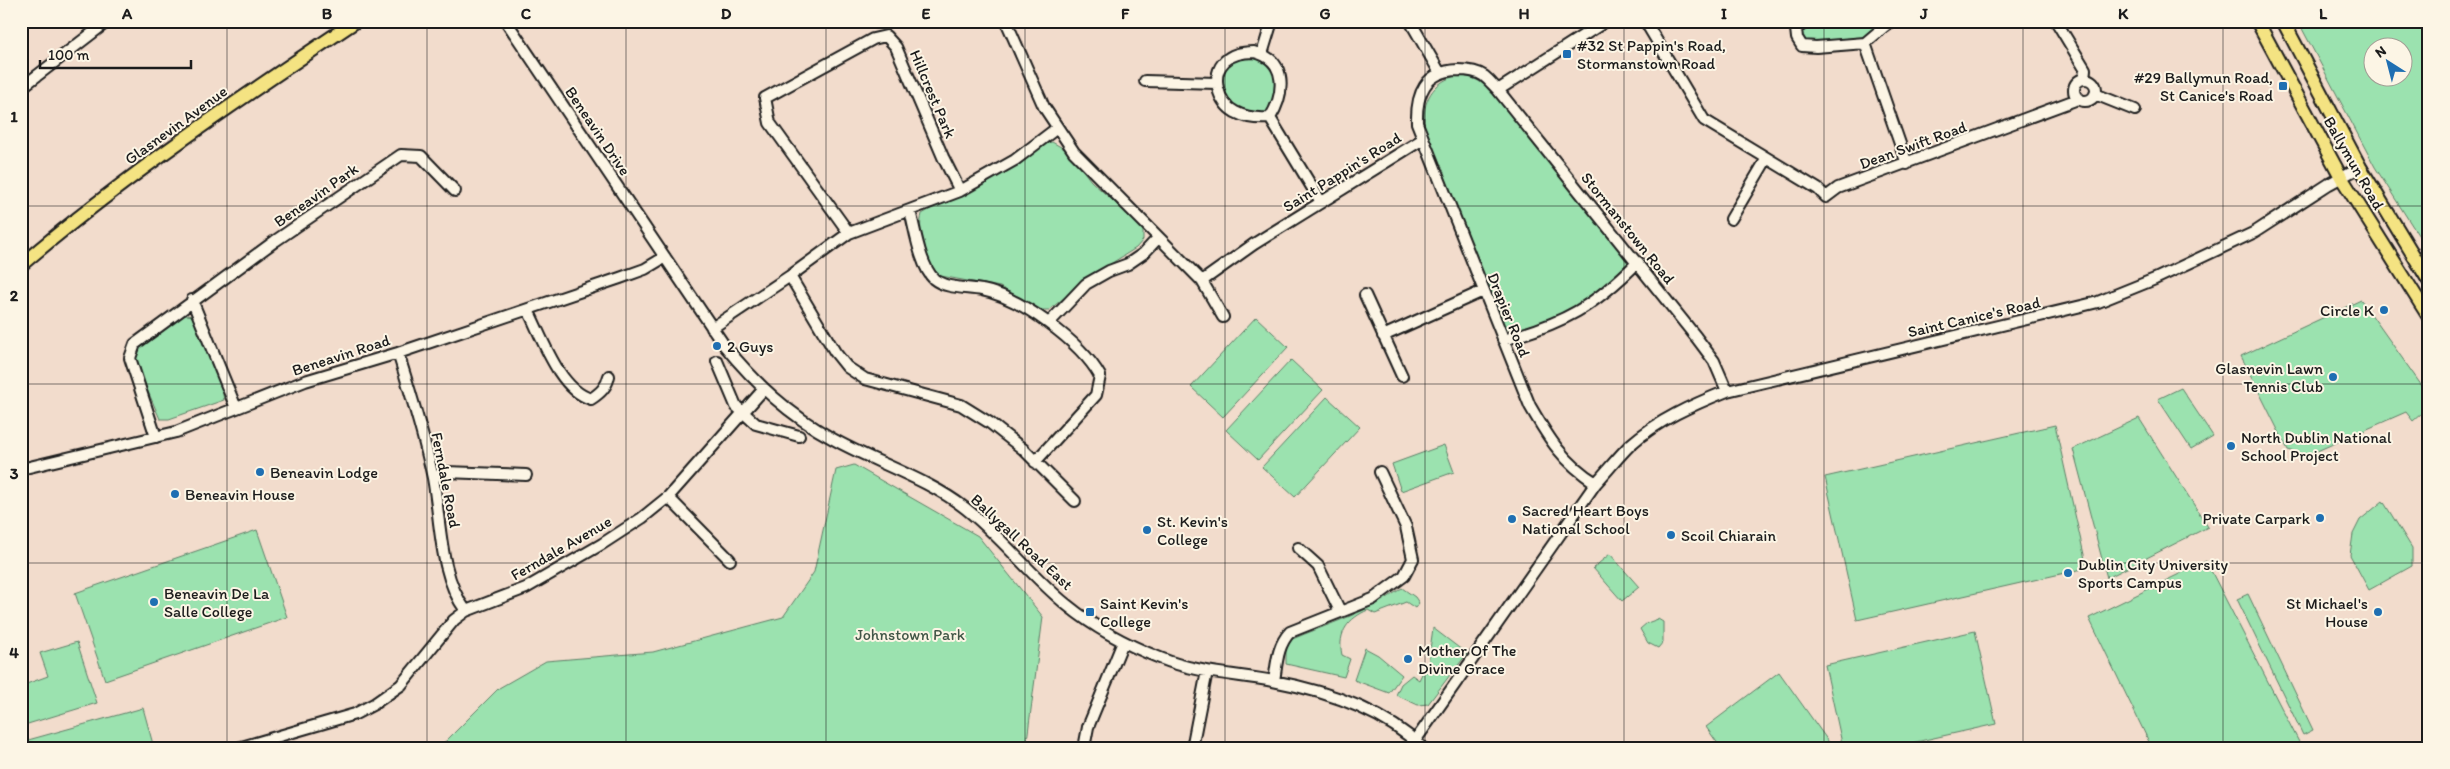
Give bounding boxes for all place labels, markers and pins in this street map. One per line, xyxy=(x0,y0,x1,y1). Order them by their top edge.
place label: #32 St Pappin's Road, Stormanstown Road xyxy=(1577,36,1726,73)
marker: #32 St Pappin's Road, Stormanstown Road xyxy=(1561,48,1573,60)
place label: #29 Ballymun Road, St Canice's Road xyxy=(2134,68,2273,105)
marker: #29 Ballymun Road, St Canice's Road xyxy=(2277,80,2289,92)
place label: Circle K xyxy=(2320,301,2375,320)
marker: Circle K xyxy=(2378,304,2390,316)
place label: 2 Guys xyxy=(727,337,773,356)
marker: 2 Guys xyxy=(711,340,723,352)
place label: Glasnevin Lawn Tennis Club xyxy=(2215,359,2323,396)
marker: Glasnevin Lawn Tennis Club xyxy=(2327,371,2339,383)
place label: North Dublin National School Project xyxy=(2241,428,2392,465)
marker: North Dublin National School Project xyxy=(2225,440,2237,452)
place label: Beneavin Lodge xyxy=(270,463,378,482)
marker: Beneavin Lodge xyxy=(254,466,266,478)
place label: Beneavin House xyxy=(185,485,295,504)
marker: Beneavin House xyxy=(169,488,181,500)
place label: Sacred Heart Boys National School xyxy=(1522,501,1649,538)
place label: Private Carpark xyxy=(2202,509,2311,528)
place label: St. Kevin's College xyxy=(1157,512,1228,549)
marker: Private Carpark xyxy=(2314,512,2326,524)
marker: Sacred Heart Boys National School xyxy=(1506,513,1518,525)
marker: St. Kevin's College xyxy=(1141,524,1153,536)
place label: Scoil Chiarain xyxy=(1681,526,1776,545)
marker: Scoil Chiarain xyxy=(1665,529,1677,541)
place label: Dublin City University Sports Campus xyxy=(2078,555,2229,592)
marker: Dublin City University Sports Campus xyxy=(2062,567,2074,579)
place label: Beneavin De La Salle College xyxy=(164,584,270,621)
place label: Saint Kevin's College xyxy=(1100,594,1188,631)
place label: St Michael's House xyxy=(2286,594,2368,631)
marker: Beneavin De La Salle College xyxy=(148,596,160,608)
marker: Saint Kevin's College xyxy=(1084,606,1096,618)
marker: St Michael's House xyxy=(2372,606,2384,618)
place label: Mother Of The Divine Grace xyxy=(1418,641,1516,678)
marker: Mother Of The Divine Grace xyxy=(1402,653,1414,665)

